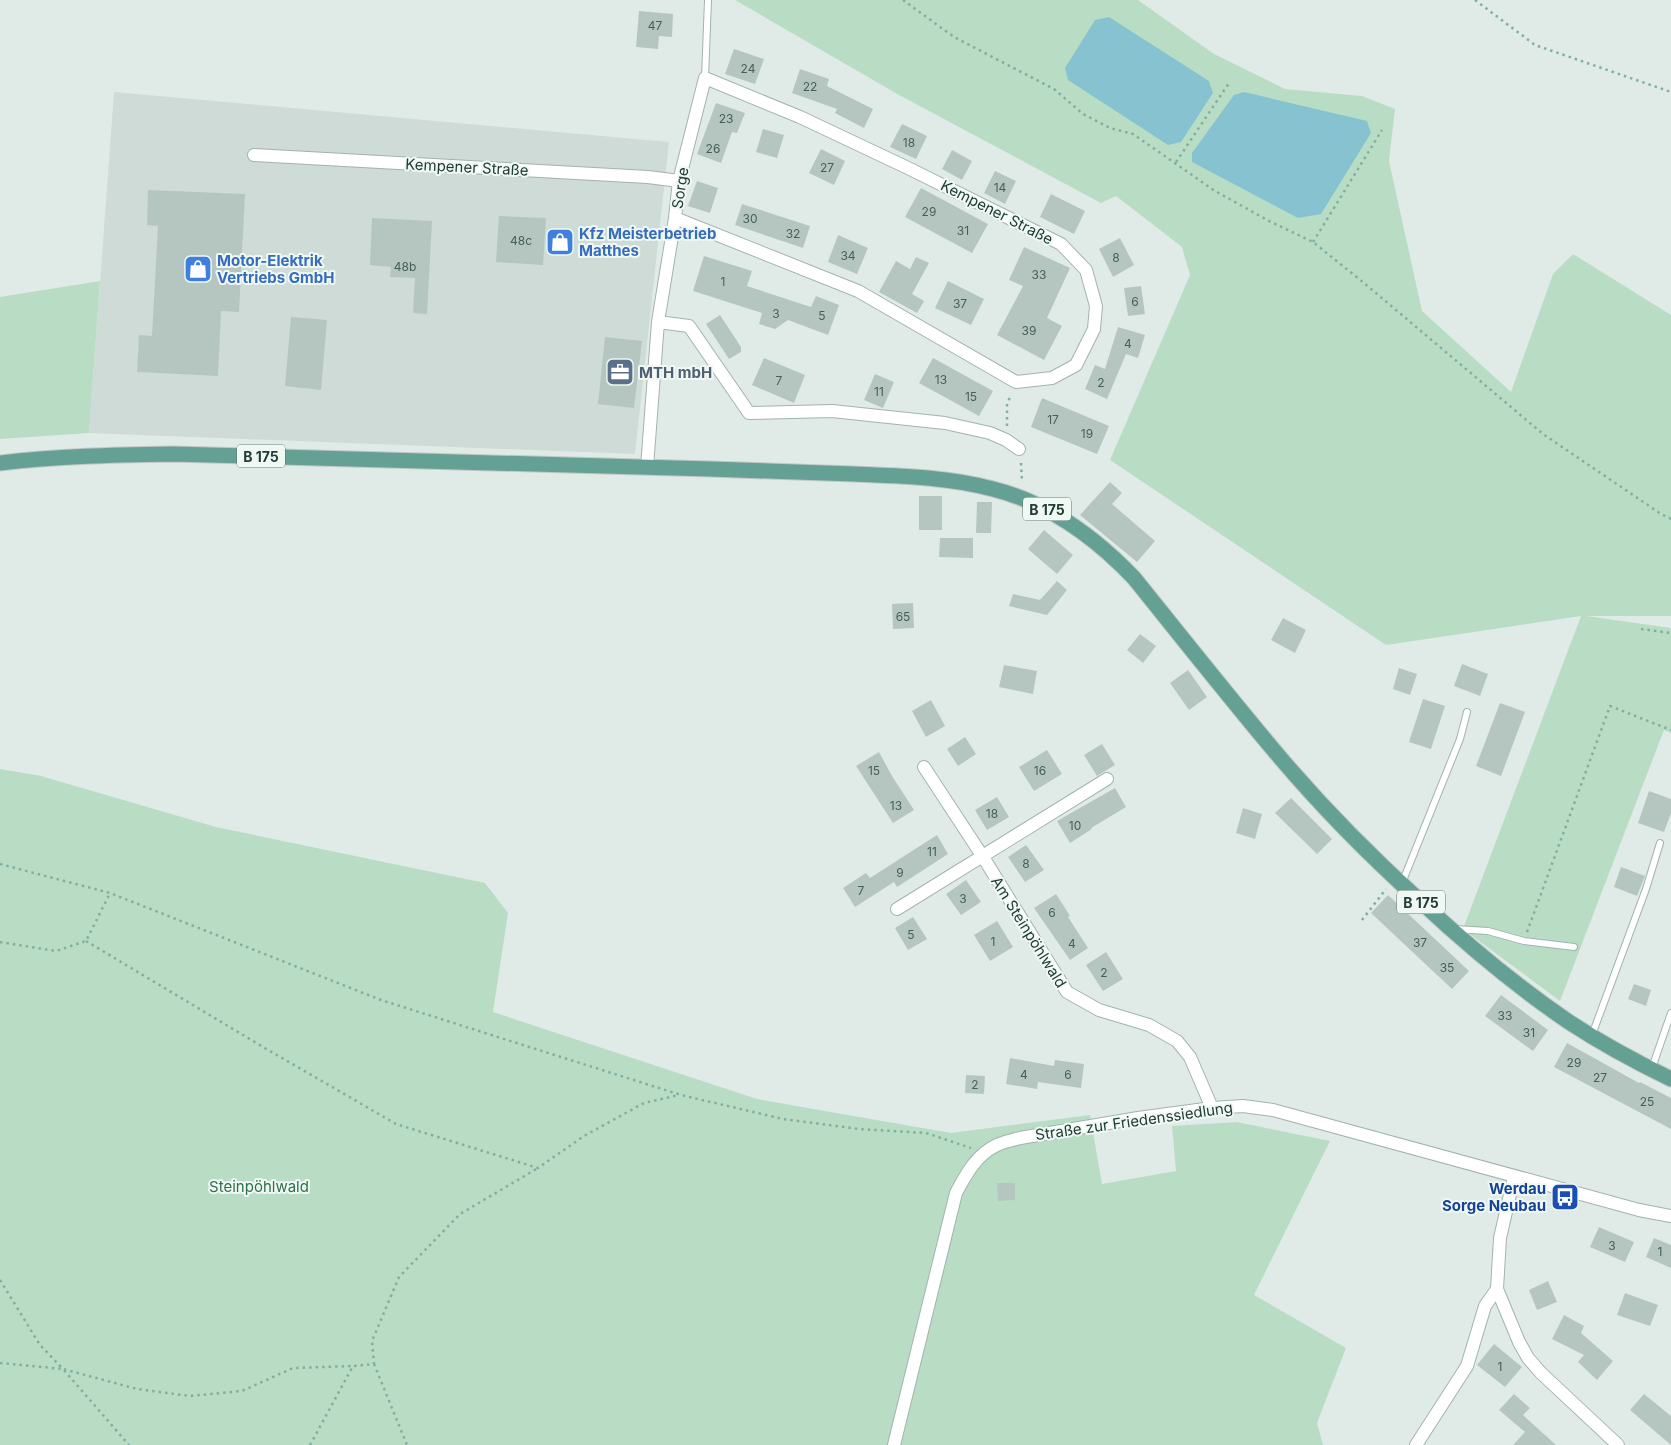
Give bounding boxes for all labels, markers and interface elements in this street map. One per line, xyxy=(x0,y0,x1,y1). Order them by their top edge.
house number: 47 xyxy=(648,18,662,33)
house number: 24 xyxy=(741,61,756,76)
house number: 22 xyxy=(803,79,817,94)
house number: 23 xyxy=(719,111,733,126)
house number: 18 xyxy=(903,135,915,150)
house number: 26 xyxy=(706,141,720,156)
street label: Kempener Straße xyxy=(405,154,529,180)
house number: 27 xyxy=(820,160,834,175)
street label: Sorge xyxy=(667,166,693,210)
street label: Kempener Straße xyxy=(938,176,1056,248)
house number: 14 xyxy=(994,180,1007,195)
house number: 29 xyxy=(922,204,936,219)
house number: 30 xyxy=(743,211,757,226)
house number: 31 xyxy=(957,223,969,238)
place label: Kfz Meisterbetrieb Matthes xyxy=(579,224,716,260)
house number: 32 xyxy=(786,226,800,241)
shop icon: Kfz Meisterbetrieb Matthes xyxy=(545,227,575,257)
house number: 48c xyxy=(510,233,532,248)
house number: 34 xyxy=(840,248,856,263)
house number: 8 xyxy=(1112,250,1120,265)
place label: Motor-Elektrik Vertriebs GmbH xyxy=(217,251,334,287)
shop icon: Motor-Elektrik Vertriebs GmbH xyxy=(183,254,213,284)
house number: 48b xyxy=(394,259,416,274)
house number: 33 xyxy=(1032,267,1046,282)
house number: 1 xyxy=(721,274,725,289)
house number: 6 xyxy=(1131,294,1139,309)
house number: 37 xyxy=(953,296,967,311)
house number: 3 xyxy=(772,306,780,321)
house number: 5 xyxy=(818,308,826,323)
house number: 39 xyxy=(1022,323,1036,338)
house number: 4 xyxy=(1124,336,1132,351)
office icon: MTH mbH xyxy=(605,357,635,387)
place label: MTH mbH xyxy=(639,363,712,382)
house number: 13 xyxy=(935,372,947,387)
house number: 7 xyxy=(776,373,783,388)
house number: 2 xyxy=(1097,375,1105,390)
house number: 11 xyxy=(874,384,884,399)
house number: 15 xyxy=(965,389,977,404)
house number: 17 xyxy=(1047,412,1059,427)
house number: 19 xyxy=(1081,426,1093,441)
road number: B 175 xyxy=(237,444,285,468)
road number: B 175 xyxy=(1023,498,1071,520)
house number: 65 xyxy=(896,609,910,624)
house number: 15 xyxy=(868,763,880,778)
house number: 16 xyxy=(1034,763,1046,778)
house number: 13 xyxy=(890,798,902,813)
house number: 18 xyxy=(986,806,998,821)
house number: 10 xyxy=(1069,818,1081,833)
house number: 11 xyxy=(927,844,937,859)
house number: 8 xyxy=(1022,856,1030,871)
house number: 9 xyxy=(896,865,904,880)
street label: Am Steinpöhlwald xyxy=(987,873,1071,991)
house number: 7 xyxy=(858,883,865,898)
road number: B 175 xyxy=(1397,890,1445,914)
house number: 3 xyxy=(959,891,967,906)
house number: 6 xyxy=(1048,905,1056,920)
house number: 5 xyxy=(907,927,915,942)
house number: 1 xyxy=(991,934,995,949)
house number: 37 xyxy=(1413,935,1427,950)
house number: 4 xyxy=(1068,936,1076,951)
house number: 35 xyxy=(1440,960,1454,975)
house number: 2 xyxy=(1100,965,1108,980)
house number: 33 xyxy=(1498,1008,1512,1023)
house number: 31 xyxy=(1523,1025,1535,1040)
house number: 29 xyxy=(1567,1055,1581,1070)
house number: 4 xyxy=(1020,1067,1028,1082)
house number: 6 xyxy=(1064,1067,1072,1082)
house number: 27 xyxy=(1593,1070,1607,1085)
house number: 2 xyxy=(971,1077,979,1092)
house number: 25 xyxy=(1640,1094,1654,1109)
street label: Straße zur Friedenssiedlung xyxy=(1034,1098,1234,1144)
park label: Steinpöhlwald xyxy=(209,1177,309,1196)
place label: Werdau Sorge Neubau xyxy=(1442,1179,1546,1215)
bus stop icon: Werdau Sorge Neubau xyxy=(1550,1182,1580,1212)
house number: 3 xyxy=(1608,1238,1616,1253)
house number: 1 xyxy=(1658,1244,1662,1259)
house number: 1 xyxy=(1498,1359,1502,1374)

